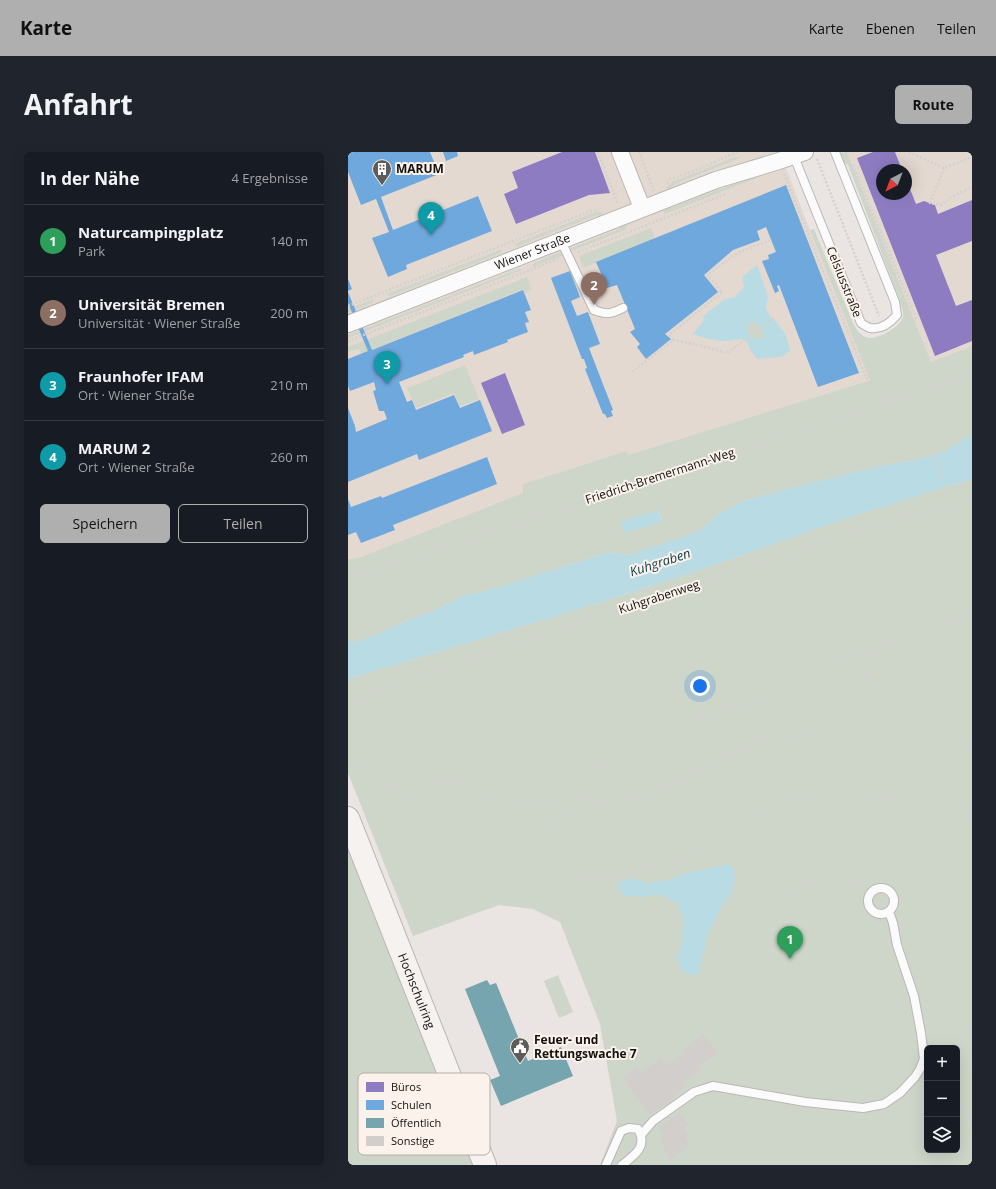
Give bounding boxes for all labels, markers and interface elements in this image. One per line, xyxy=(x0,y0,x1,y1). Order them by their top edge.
text: Karte xyxy=(20,15,72,41)
text: Karte xyxy=(809,19,844,38)
text: Ebenen xyxy=(866,19,915,38)
text: Teilen xyxy=(937,19,976,38)
text: Anfahrt xyxy=(24,85,133,123)
button: Route xyxy=(895,85,972,124)
building icon: MARUM xyxy=(371,158,393,186)
place label: MARUM xyxy=(396,160,444,177)
north arrow xyxy=(876,164,912,200)
text: In der Nähe xyxy=(40,167,139,190)
text: 4 Ergebnisse xyxy=(231,169,308,187)
pin: 4 xyxy=(418,202,444,235)
text: Naturcampingplatz xyxy=(78,222,223,242)
street label: Wiener Straße xyxy=(492,229,573,274)
text: 1 xyxy=(49,232,57,250)
text: 140 m xyxy=(270,232,308,250)
text: Park xyxy=(78,242,105,260)
street label: Celsiusstraße xyxy=(823,244,866,320)
pin: 2 xyxy=(581,272,607,305)
text: Universität Bremen xyxy=(78,294,225,314)
text: 2 xyxy=(49,304,57,322)
text: 200 m xyxy=(270,304,308,322)
text: Universität · Wiener Straße xyxy=(78,314,240,332)
pin: 3 xyxy=(374,351,400,384)
text: Fraunhofer IFAM xyxy=(78,366,204,386)
text: 3 xyxy=(49,376,57,394)
text: 210 m xyxy=(270,376,308,394)
text: Ort · Wiener Straße xyxy=(78,386,194,404)
text: MARUM 2 xyxy=(78,438,150,458)
street label: Friedrich-Bremermann-Weg xyxy=(583,443,737,508)
text: 4 xyxy=(49,448,57,466)
text: 260 m xyxy=(270,448,308,466)
text: Ort · Wiener Straße xyxy=(78,458,194,476)
button: Speichern xyxy=(40,504,170,543)
button: Teilen xyxy=(178,504,308,543)
water label: Kuhgraben xyxy=(627,544,693,580)
street label: Kuhgrabenweg xyxy=(616,575,702,618)
your location xyxy=(690,676,710,696)
pin: 1 xyxy=(777,926,803,959)
street label: Hochschulring xyxy=(394,950,440,1032)
place label: Feuer- und Rettungswache 7 xyxy=(534,1031,637,1062)
public building icon: Feuer- und Rettungswache 7 xyxy=(509,1036,531,1064)
map controls xyxy=(924,1045,960,1153)
button: + xyxy=(924,1045,960,1081)
legend xyxy=(358,1073,490,1155)
text: Büros xyxy=(391,1079,421,1094)
button: − xyxy=(924,1081,960,1117)
text: Schulen xyxy=(391,1097,432,1112)
text: Öffentlich xyxy=(391,1115,441,1130)
button: layers xyxy=(924,1117,960,1153)
text: Sonstige xyxy=(391,1133,434,1148)

